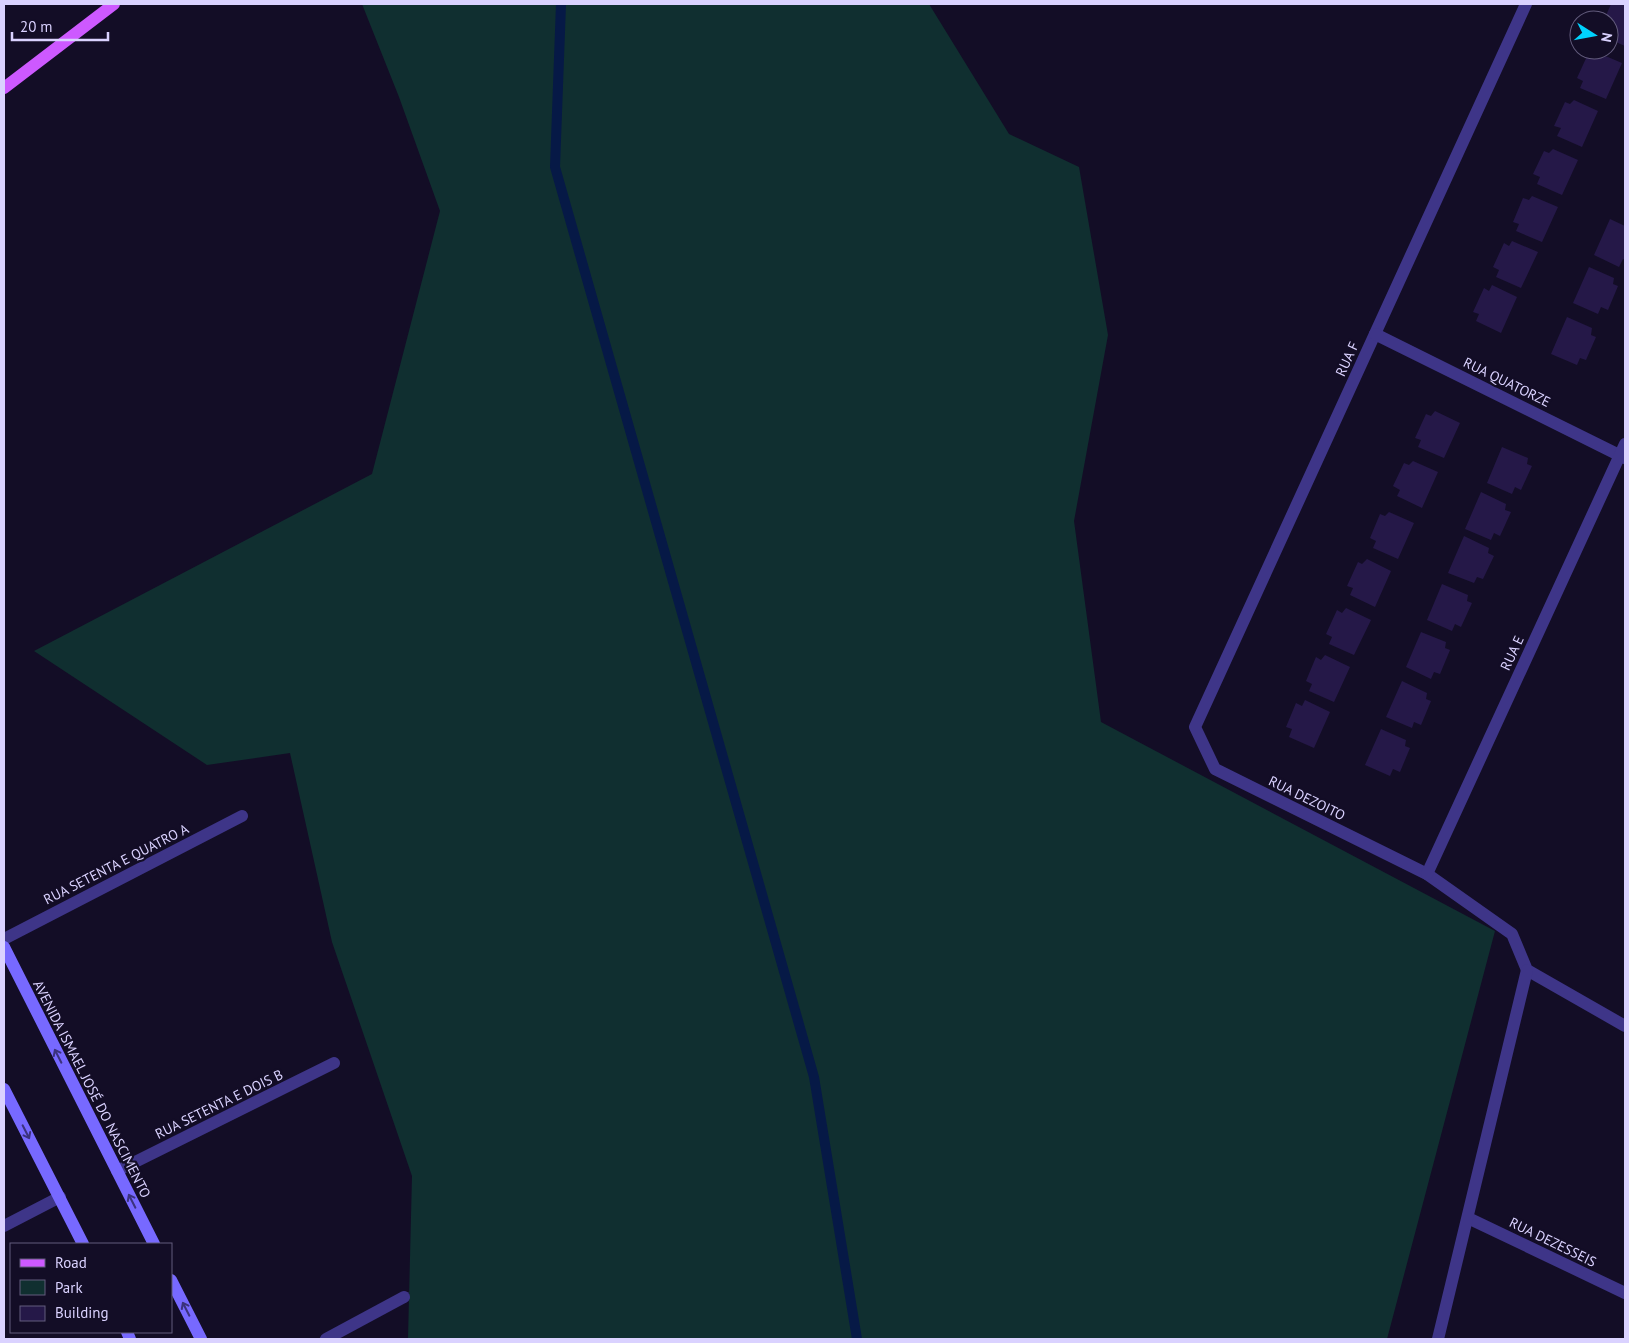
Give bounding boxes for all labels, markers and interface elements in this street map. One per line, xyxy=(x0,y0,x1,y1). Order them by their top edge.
scale bar xyxy=(12,10,109,42)
north arrow xyxy=(1569,10,1619,60)
text: 20 m xyxy=(20,17,53,36)
text: N xyxy=(1597,31,1616,44)
street label: RUA F xyxy=(1331,339,1363,379)
street label: RUA QUATORZE xyxy=(1461,353,1553,411)
street label: RUA E xyxy=(1496,633,1528,673)
street label: RUA DEZOITO xyxy=(1266,772,1348,824)
street label: RUA SETENTA E QUATRO A xyxy=(40,819,192,908)
street label: AVENIDA ISMAEL JOSÉ DO NASCIMENTO xyxy=(29,977,155,1201)
one-way arrow xyxy=(53,1048,63,1063)
street label: RUA SETENTA E DOIS B xyxy=(152,1065,286,1143)
one-way arrow xyxy=(22,1124,31,1139)
one-way arrow xyxy=(127,1194,136,1209)
street label: RUA DEZESSEIS xyxy=(1507,1213,1599,1271)
legend xyxy=(10,1243,172,1333)
text: Road xyxy=(55,1253,87,1272)
text: Park xyxy=(55,1278,83,1297)
one-way arrow xyxy=(181,1302,191,1317)
text: Building xyxy=(55,1303,109,1322)

